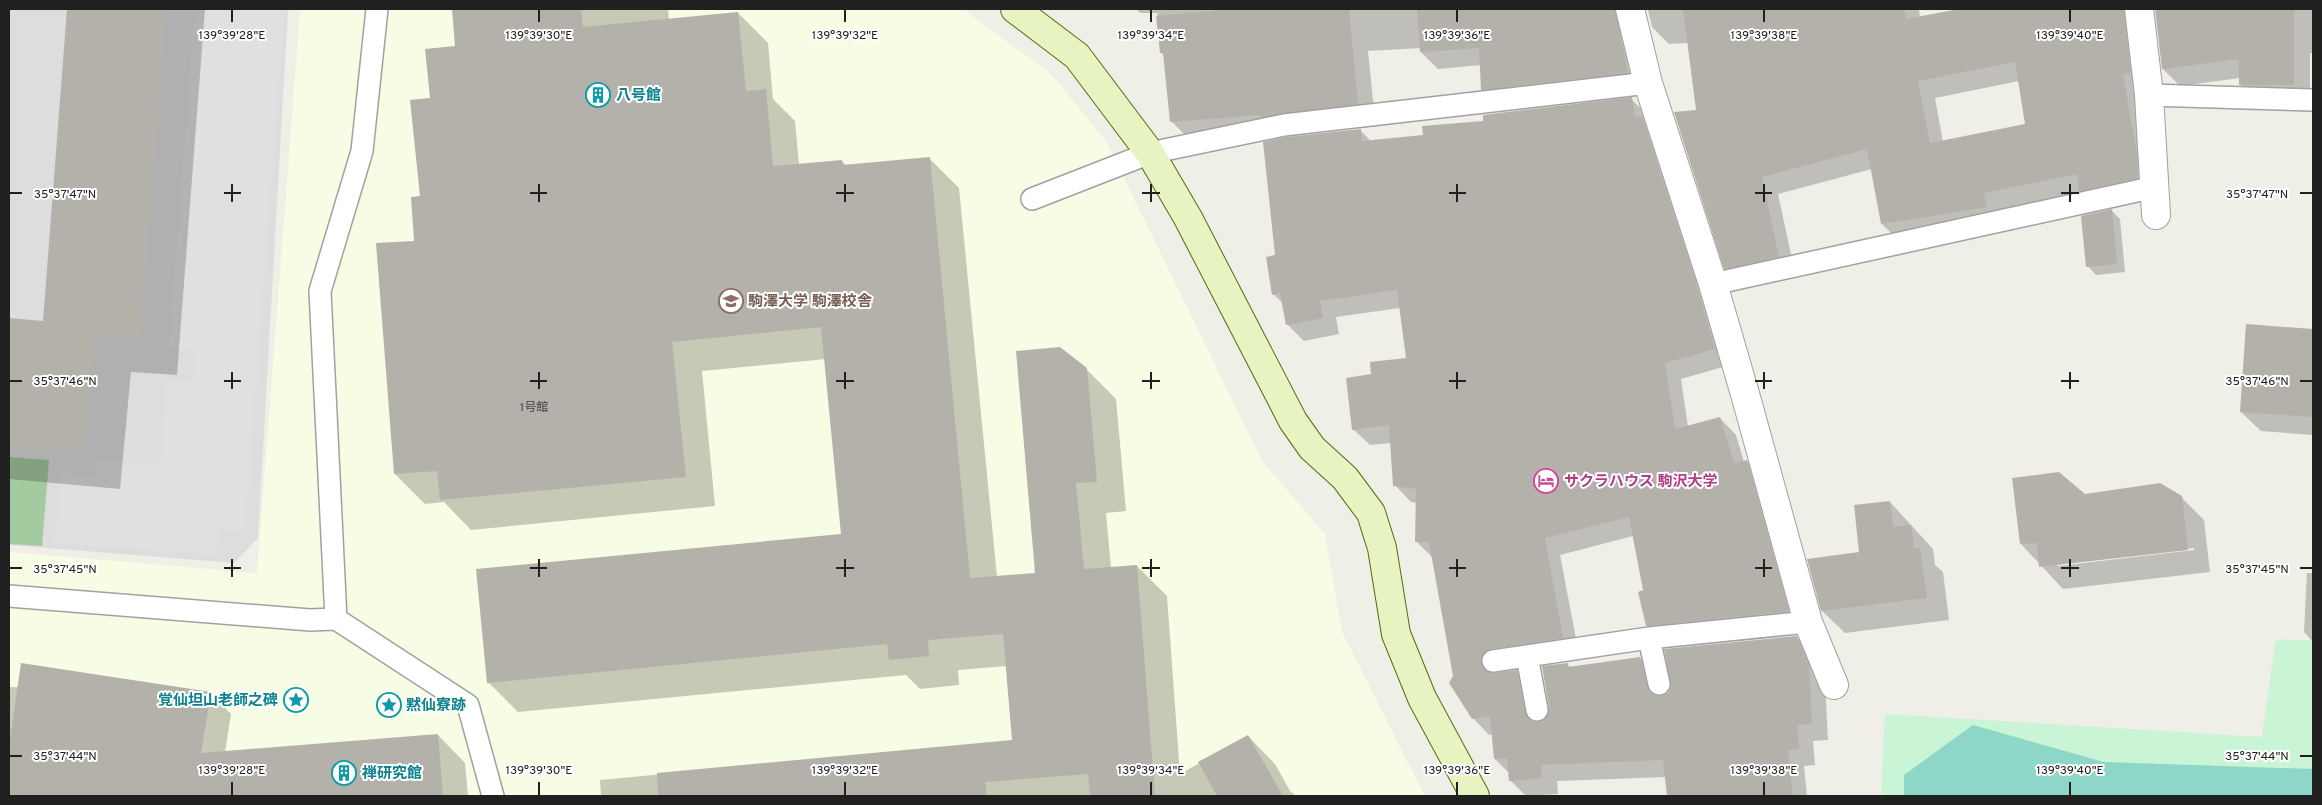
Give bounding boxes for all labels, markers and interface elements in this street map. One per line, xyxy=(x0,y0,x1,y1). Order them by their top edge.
text: 139°39'28"E xyxy=(199,28,265,44)
text: 139°39'30"E xyxy=(505,28,573,44)
text: 139°39'32"E xyxy=(812,28,878,44)
text: 139°39'34"E xyxy=(1118,28,1184,44)
text: 139°39'36"E xyxy=(1424,28,1490,44)
text: 139°39'38"E xyxy=(1731,28,1797,44)
text: 139°39'40"E xyxy=(2036,28,2104,44)
building icon: 八号館 xyxy=(585,82,611,108)
place label: 八号館 xyxy=(616,87,661,106)
text: 35°37'47"N xyxy=(34,187,96,203)
text: 35°37'47"N xyxy=(2226,187,2288,203)
school or university icon: 駒澤大学 駒澤校舎 xyxy=(718,288,744,314)
place label: 駒澤大学 駒澤校舎 xyxy=(748,293,873,312)
text: 35°37'46"N xyxy=(33,374,97,390)
text: 35°37'46"N xyxy=(2225,374,2289,390)
house number: 1号館 xyxy=(520,400,548,416)
hotel icon: サクラハウス 駒沢大学 xyxy=(1533,468,1559,494)
place label: サクラハウス 駒沢大学 xyxy=(1564,473,1718,492)
text: 35°37'45"N xyxy=(33,562,97,578)
text: 35°37'45"N xyxy=(2225,562,2289,578)
place icon: 覚仙坦山老師之碑 xyxy=(283,687,309,713)
place label: 覚仙坦山老師之碑 xyxy=(158,692,278,711)
place icon: 黙仙寮跡 xyxy=(376,692,402,718)
place label: 黙仙寮跡 xyxy=(406,696,466,716)
text: 35°37'44"N xyxy=(33,749,97,765)
text: 35°37'44"N xyxy=(2225,749,2289,765)
building icon: 禅研究館 xyxy=(331,760,357,786)
text: 139°39'28"E xyxy=(199,763,265,779)
text: 139°39'30"E xyxy=(505,763,573,779)
text: 139°39'32"E xyxy=(812,763,878,779)
text: 139°39'34"E xyxy=(1118,763,1184,779)
text: 139°39'36"E xyxy=(1424,763,1490,779)
text: 139°39'38"E xyxy=(1731,763,1797,779)
text: 139°39'40"E xyxy=(2036,763,2104,779)
place label: 禅研究館 xyxy=(361,765,422,784)

